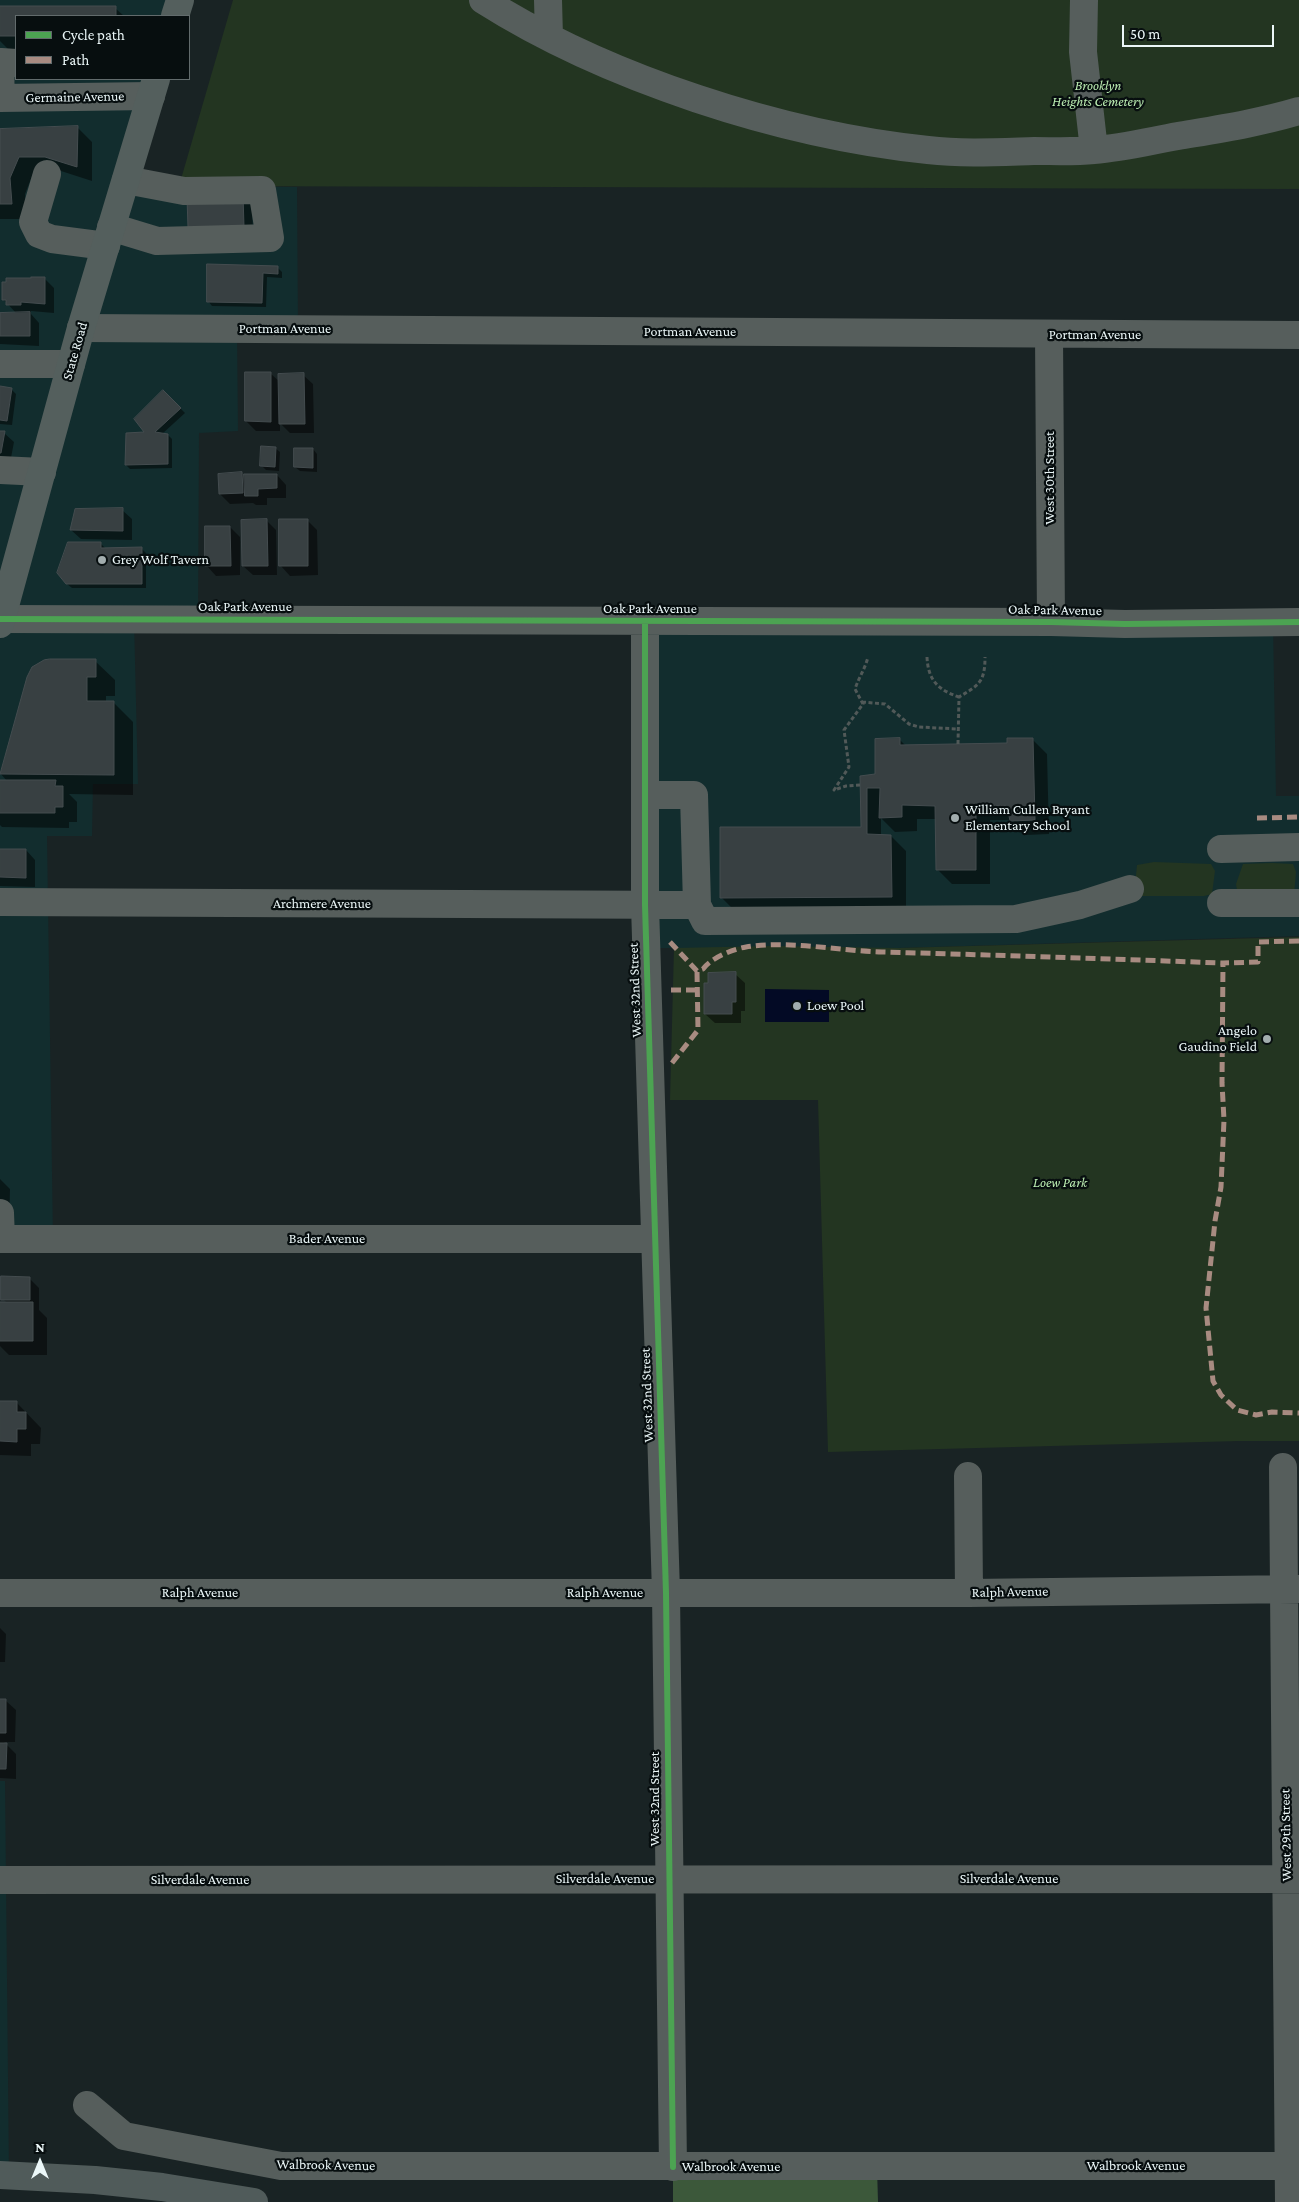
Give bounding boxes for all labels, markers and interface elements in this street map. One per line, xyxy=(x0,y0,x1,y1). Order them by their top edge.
legend xyxy=(15,15,190,80)
scale bar xyxy=(1124,15,1276,47)
text: 50 m xyxy=(1130,26,1160,42)
text: Cycle path xyxy=(62,27,125,43)
text: Path xyxy=(62,52,89,68)
park label: Brooklyn Heights Cemetery xyxy=(1052,78,1144,110)
street label: Germaine Avenue xyxy=(25,88,125,106)
street label: State Road xyxy=(59,320,91,382)
street label: Portman Avenue xyxy=(239,321,331,337)
street label: Portman Avenue xyxy=(644,324,736,340)
street label: Portman Avenue xyxy=(1049,327,1141,343)
street label: West 30th Street xyxy=(1042,431,1058,525)
place label: Grey Wolf Tavern xyxy=(112,552,209,568)
marker: Grey Wolf Tavern xyxy=(96,554,108,566)
street label: Oak Park Avenue xyxy=(198,599,292,615)
street label: Oak Park Avenue xyxy=(603,601,697,617)
street label: Oak Park Avenue xyxy=(1008,601,1102,619)
place label: William Cullen Bryant Elementary School xyxy=(965,802,1090,834)
marker: William Cullen Bryant Elementary School xyxy=(949,812,961,824)
street label: Archmere Avenue xyxy=(273,896,371,912)
street label: West 32nd Street xyxy=(625,942,645,1038)
place label: Loew Pool xyxy=(807,998,864,1014)
marker: Loew Pool xyxy=(791,1000,803,1012)
place label: Angelo Gaudino Field xyxy=(1178,1023,1257,1056)
marker: Angelo Gaudino Field xyxy=(1261,1033,1273,1045)
park label: Loew Park xyxy=(1033,1175,1087,1191)
street label: Bader Avenue xyxy=(289,1231,365,1247)
street label: West 32nd Street xyxy=(637,1347,657,1443)
street label: Ralph Avenue xyxy=(972,1583,1048,1601)
street label: Ralph Avenue xyxy=(162,1585,238,1601)
street label: Ralph Avenue xyxy=(567,1585,643,1601)
street label: West 32nd Street xyxy=(647,1752,663,1846)
street label: West 29th Street xyxy=(1277,1789,1295,1881)
street label: Silverdale Avenue xyxy=(556,1871,654,1887)
street label: Silverdale Avenue xyxy=(960,1871,1058,1887)
street label: Silverdale Avenue xyxy=(151,1872,249,1888)
north arrow xyxy=(15,2137,65,2187)
text: N xyxy=(35,2139,45,2155)
street label: Walbrook Avenue xyxy=(277,2156,375,2174)
street label: Walbrook Avenue xyxy=(1087,2158,1185,2174)
street label: Walbrook Avenue xyxy=(682,2159,780,2175)

